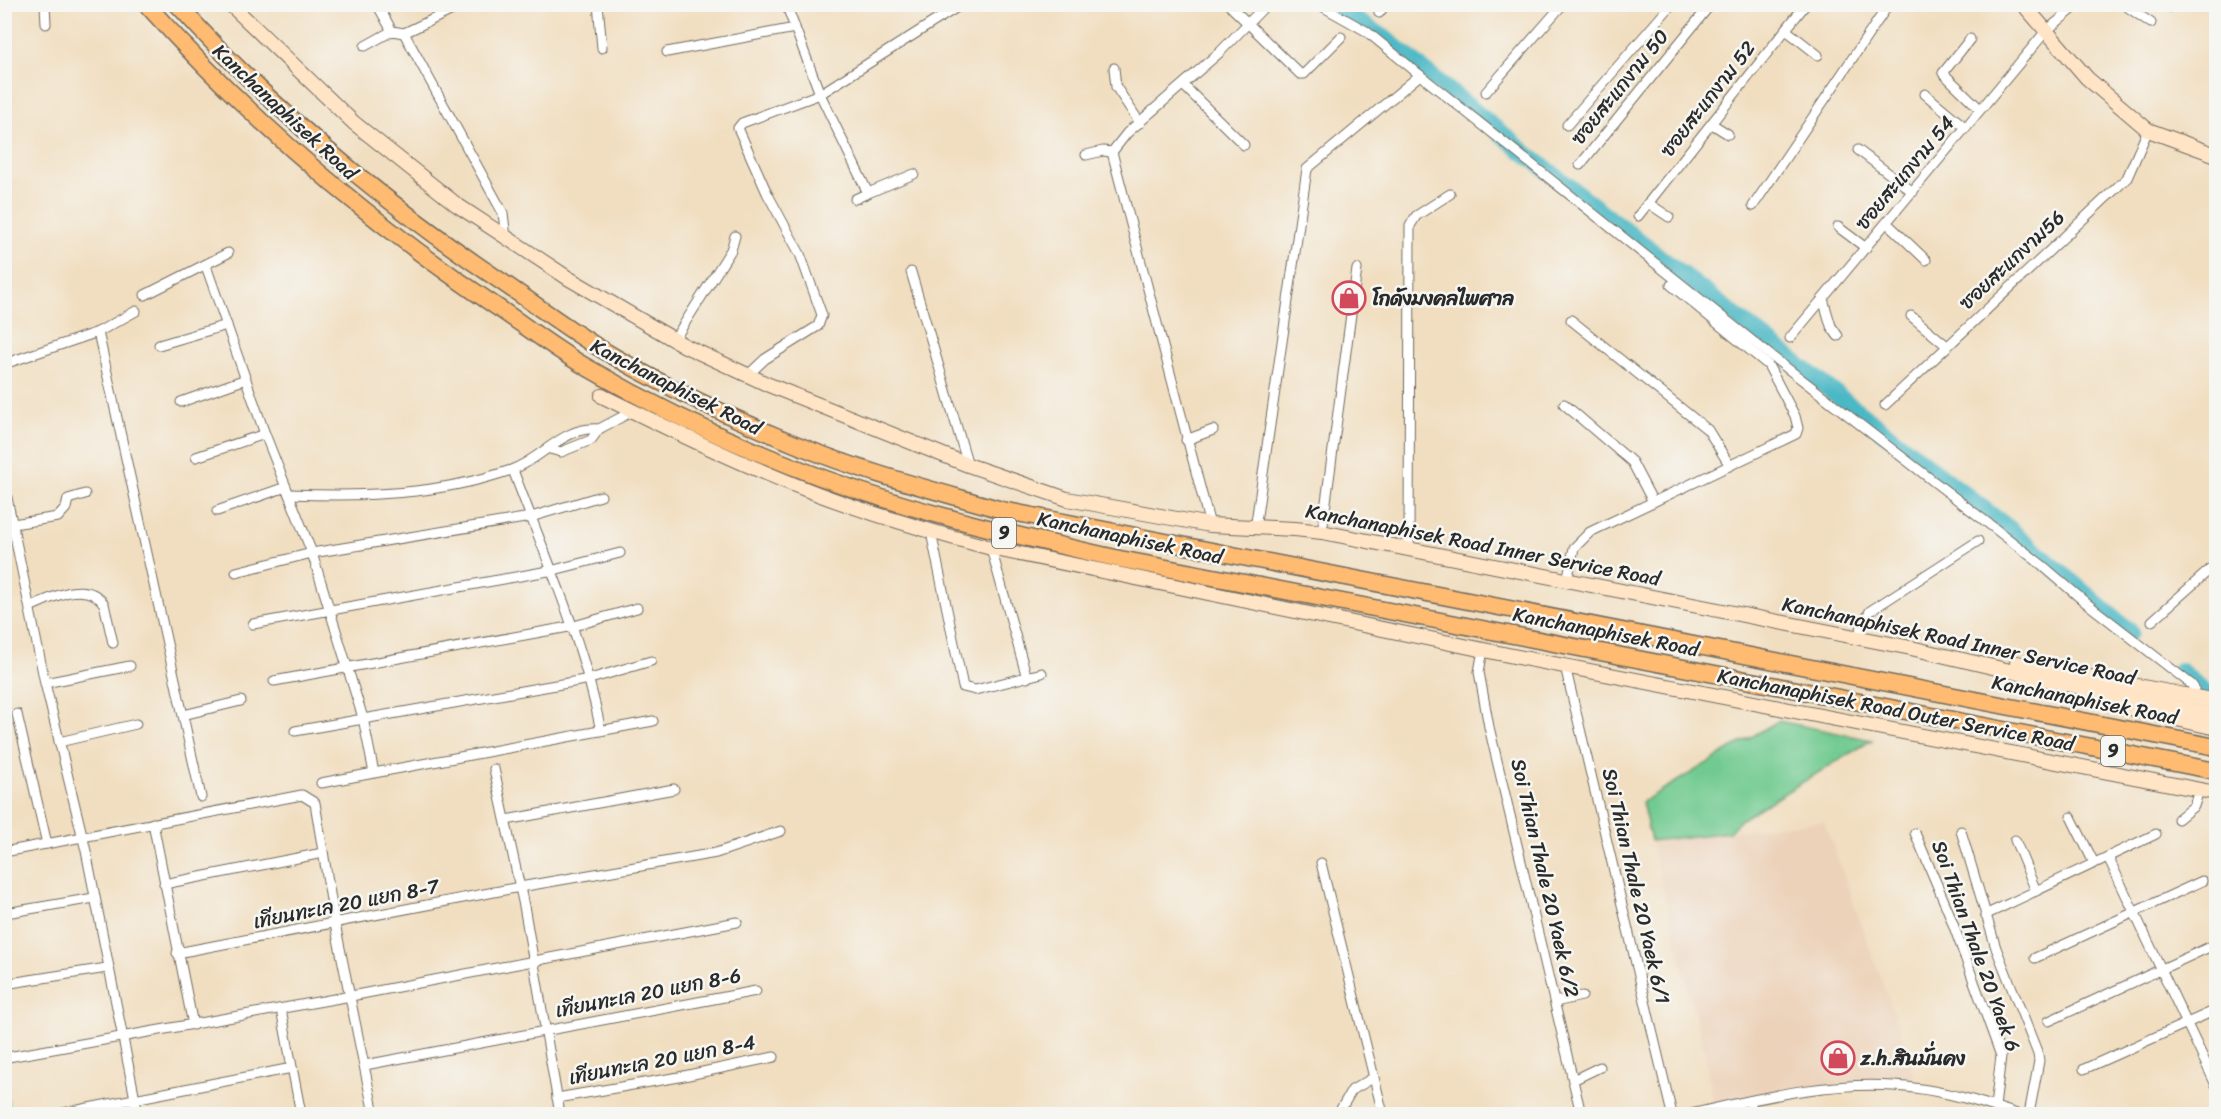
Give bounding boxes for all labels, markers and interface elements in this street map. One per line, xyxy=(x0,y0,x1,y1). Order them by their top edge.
street label: ซอยสะแกงาม 50 xyxy=(1562,21,1678,153)
street label: ซอยสะแกงาม 52 xyxy=(1651,33,1765,165)
street label: Kanchanaphisek Road xyxy=(204,35,367,190)
street label: ซอยสะแกงาม 54 xyxy=(1846,108,1964,238)
street label: ซอยสะแกงาม56 xyxy=(1951,201,2073,319)
shop icon: โกดังมงคลไพศาล xyxy=(1331,280,1367,316)
place label: โกดังมงคลไพศาล xyxy=(1372,281,1514,316)
street label: Kanchanaphisek Road xyxy=(584,329,769,446)
street label: Kanchanaphisek Road Inner Service Road xyxy=(1303,493,1665,597)
street label: Kanchanaphisek Road xyxy=(1034,501,1227,575)
road number: 9 xyxy=(992,518,1016,548)
street label: Kanchanaphisek Road Inner Service Road xyxy=(1779,586,2140,696)
street label: Kanchanaphisek Road xyxy=(1510,597,1703,667)
street label: Kanchanaphisek Road Outer Service Road xyxy=(1714,658,2079,762)
street label: Kanchanaphisek Road xyxy=(1989,665,2182,735)
road number: 9 xyxy=(2101,736,2125,766)
street label: Soi Thian Thale 20 Yaek 6/2 xyxy=(1500,755,1590,1001)
street label: Soi Thian Thale 20 Yaek 6/1 xyxy=(1592,764,1680,1008)
street label: Soi Thian Thale 20 Yaek 6 xyxy=(1921,835,2031,1057)
street label: เทียนทะเล 20 แยก 8-7 xyxy=(250,869,443,939)
street label: เทียนทะเล 20 แยก 8-6 xyxy=(552,958,744,1028)
street label: เทียนทะเล 20 แยก 8-4 xyxy=(566,1025,758,1095)
shop icon: z.h.สินมั่นคง xyxy=(1820,1040,1856,1076)
place label: z.h.สินมั่นคง xyxy=(1859,1040,1966,1076)

